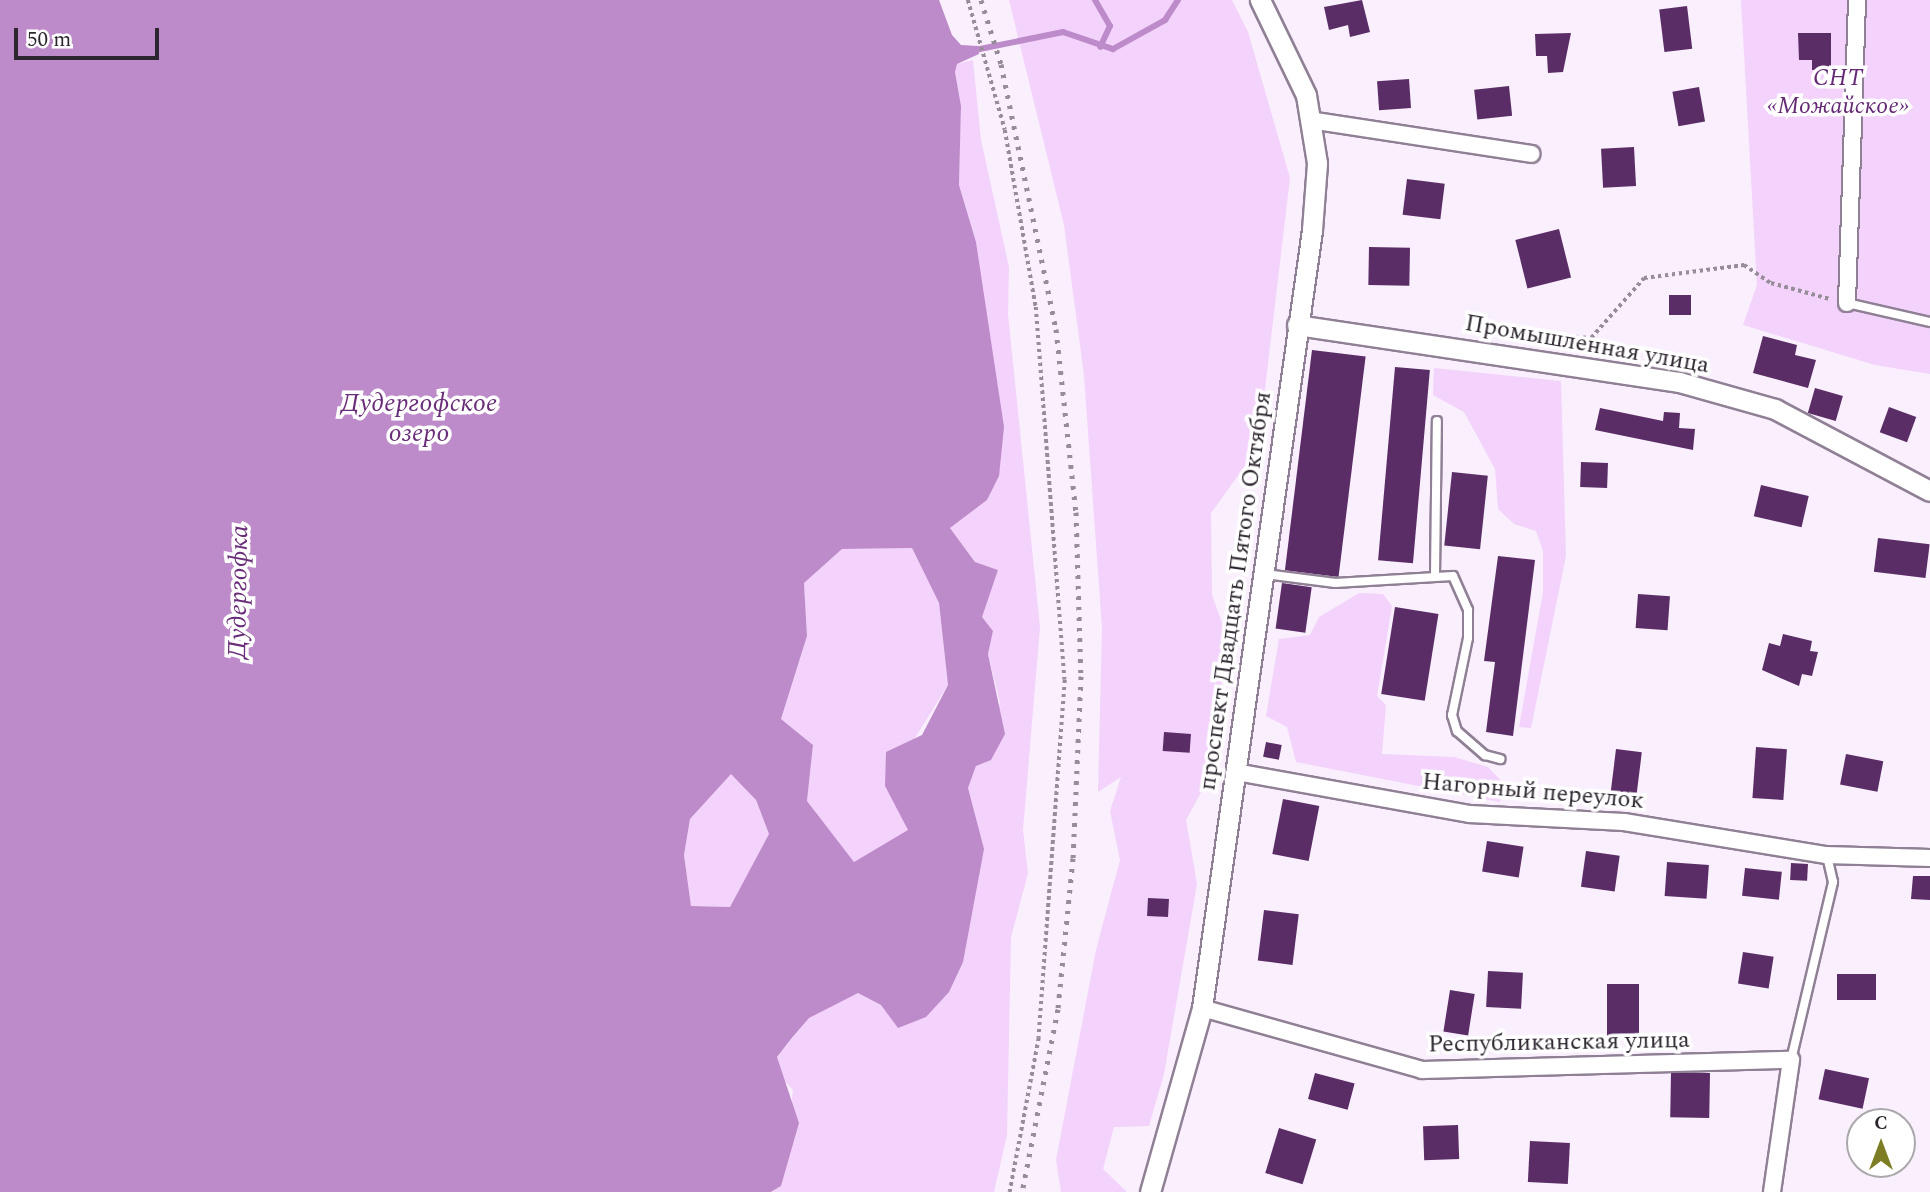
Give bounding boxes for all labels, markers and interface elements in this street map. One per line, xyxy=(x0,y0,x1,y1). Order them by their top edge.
scale bar xyxy=(18,14,163,58)
text: 50 m xyxy=(27,24,71,56)
park label: СНТ «Можайское» xyxy=(1767,65,1909,121)
street label: Промышленная улица xyxy=(1463,309,1711,381)
water label: Дудергофское озеро xyxy=(341,388,497,450)
street label: проспект Двадцать Пятого Октября xyxy=(1194,390,1278,792)
water label: Дудергофка xyxy=(222,525,256,659)
street label: Нагорный переулок xyxy=(1421,768,1645,816)
street label: Республиканская улица xyxy=(1428,1026,1690,1060)
north arrow xyxy=(1846,1108,1916,1178)
text: С xyxy=(1874,1109,1888,1138)

